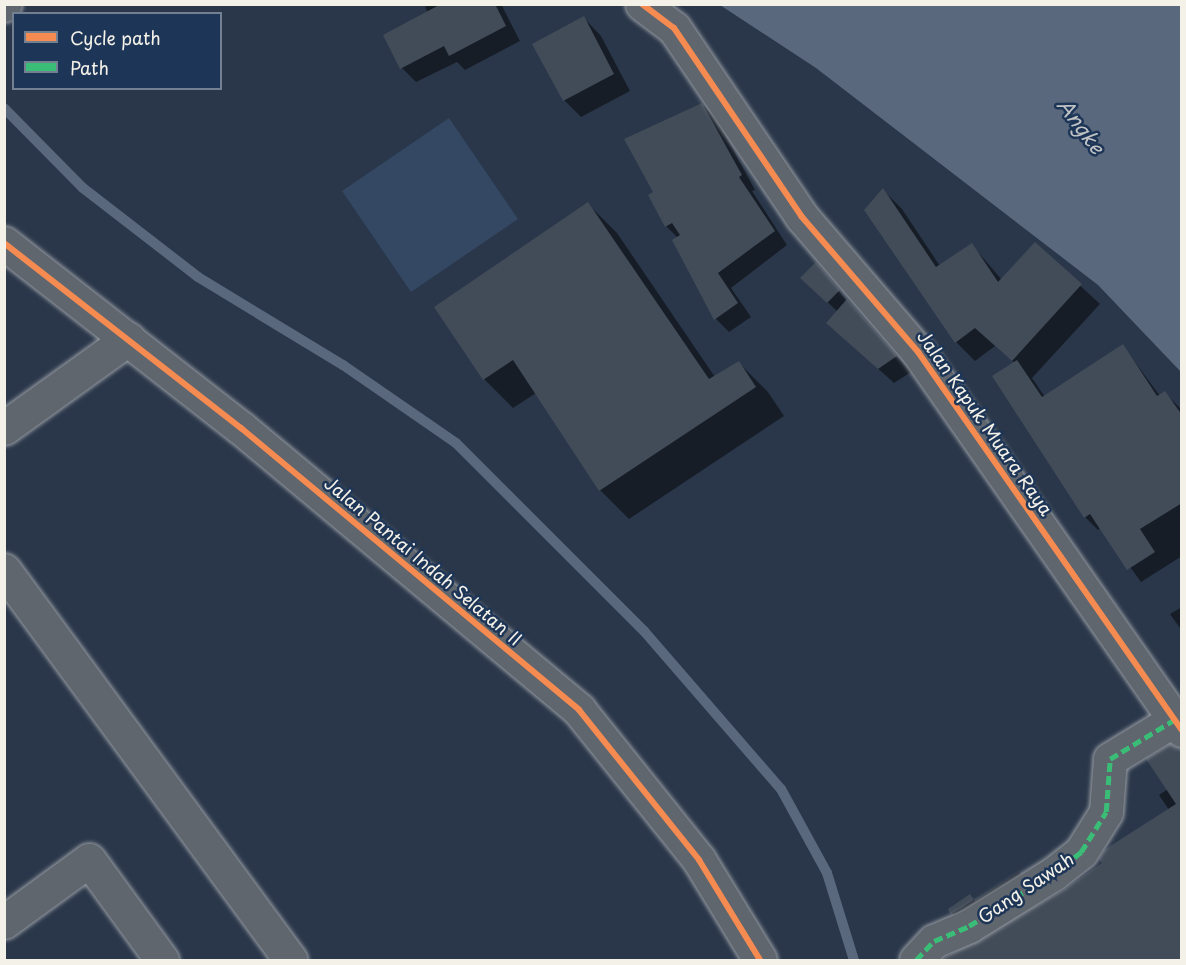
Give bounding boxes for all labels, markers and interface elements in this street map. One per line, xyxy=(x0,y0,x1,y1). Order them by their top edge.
legend xyxy=(12,12,222,90)
text: Cycle path xyxy=(70,24,161,51)
text: Path xyxy=(70,54,109,81)
water label: Angke xyxy=(1052,94,1110,158)
street label: Jalan Kapuk Muara Raya xyxy=(912,325,1058,521)
street label: Jalan Pantai Indah Selatan II xyxy=(319,471,527,651)
street label: Gang Sawah xyxy=(974,848,1078,928)

